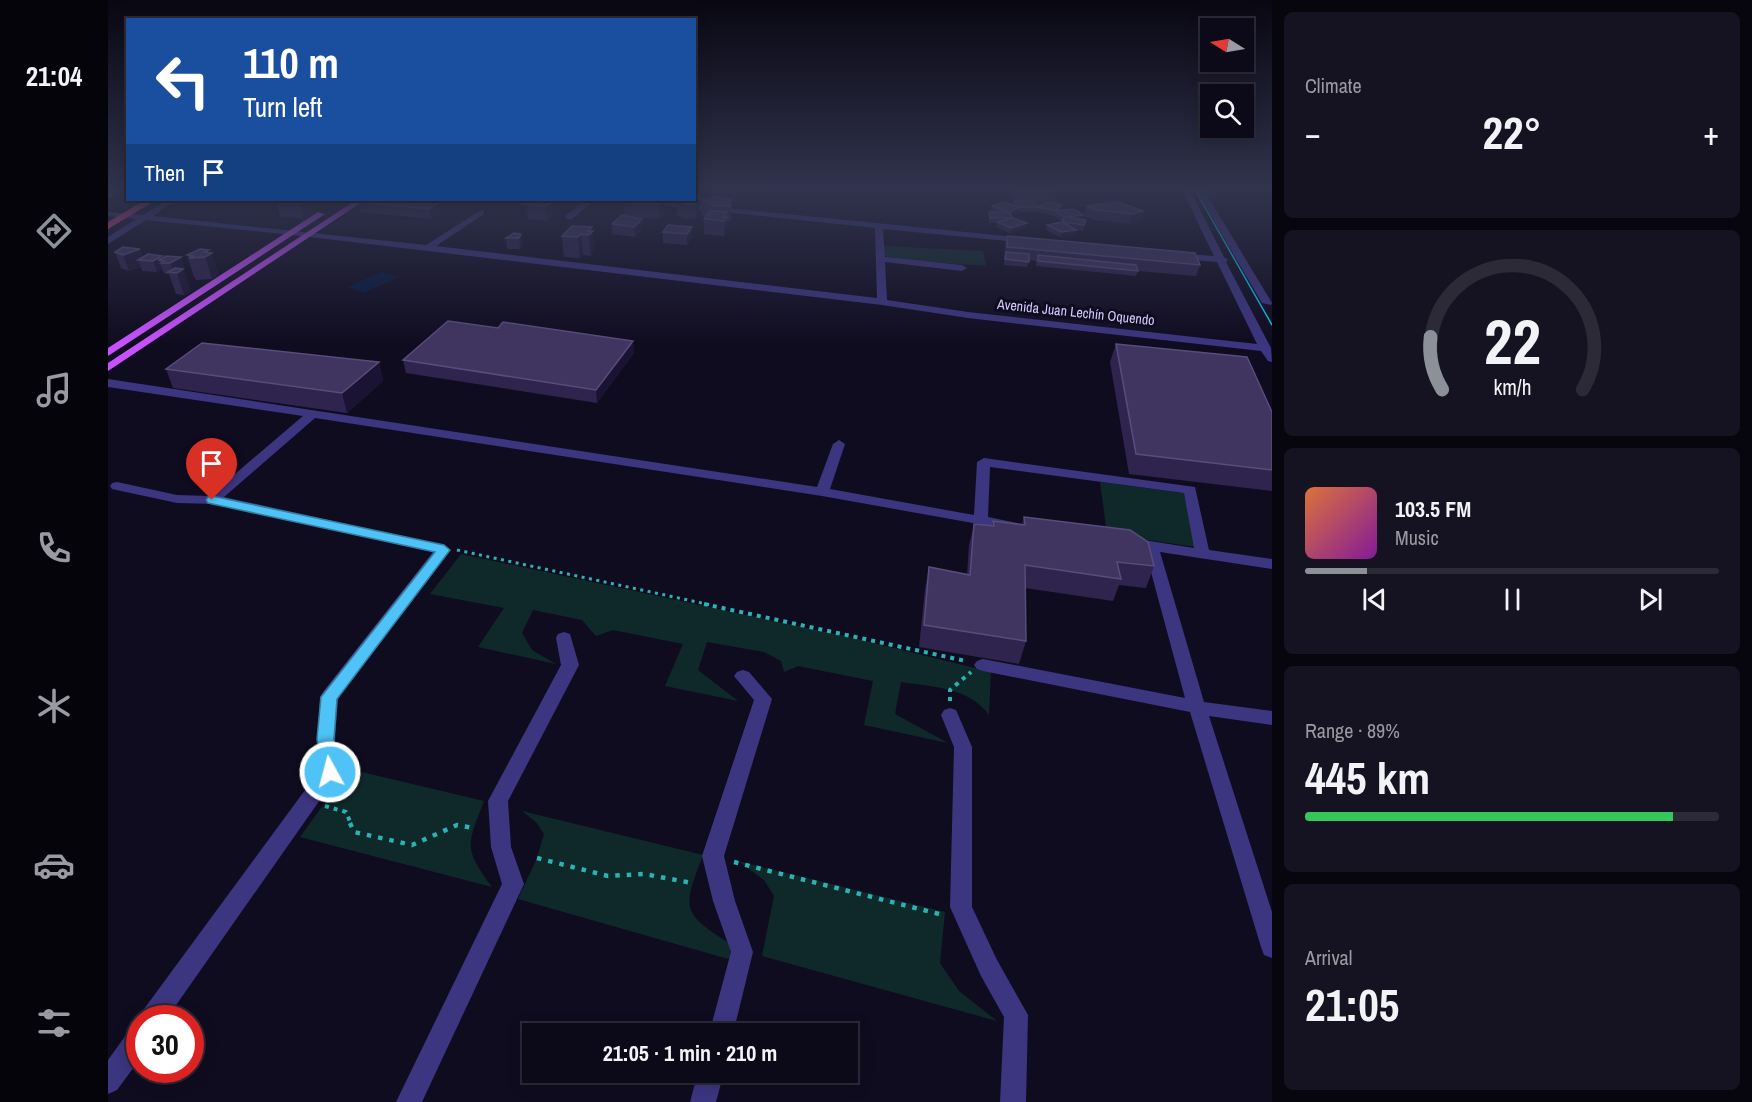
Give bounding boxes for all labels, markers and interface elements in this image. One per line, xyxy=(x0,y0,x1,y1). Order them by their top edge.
north arrow xyxy=(1200,18,1254,72)
map controls xyxy=(1200,18,1254,138)
text: 110 m xyxy=(243,35,339,91)
icon: left xyxy=(144,42,222,120)
text: 21:04 xyxy=(26,58,82,94)
text: Climate xyxy=(1305,72,1362,99)
button: search xyxy=(1200,84,1254,138)
text: Turn left xyxy=(243,89,322,125)
text: 22° xyxy=(1482,102,1542,163)
text: − xyxy=(1305,111,1321,155)
text: + xyxy=(1703,111,1719,155)
icon: arrive xyxy=(197,156,230,189)
text: Then xyxy=(144,158,185,188)
icon: directions xyxy=(33,210,75,252)
street label: Avenida Juan Lechín Oquendo xyxy=(995,295,1156,329)
text: 22 xyxy=(1484,299,1540,383)
icon: music xyxy=(33,369,75,411)
text: km/h xyxy=(1493,373,1531,402)
pin xyxy=(186,438,237,500)
icon: arrive xyxy=(195,447,228,480)
text: 103.5 FM xyxy=(1395,494,1471,524)
text: Music xyxy=(1395,524,1439,551)
icon: phone xyxy=(33,527,75,569)
icon: previous xyxy=(1358,583,1391,616)
icon: pause xyxy=(1496,583,1529,616)
icon: next xyxy=(1634,583,1667,616)
icon: climate xyxy=(33,685,75,727)
text: Range · 89% xyxy=(1305,717,1400,744)
position arrow xyxy=(298,740,362,804)
text: 445 km xyxy=(1305,747,1430,808)
icon: car xyxy=(33,844,75,886)
text: Arrival xyxy=(1305,944,1352,971)
text: 21:05 xyxy=(1305,974,1399,1035)
icon: filters xyxy=(33,1002,75,1044)
speed limit sign: 30 xyxy=(126,1005,204,1083)
text: 21:05 · 1 min · 210 m xyxy=(603,1038,777,1068)

